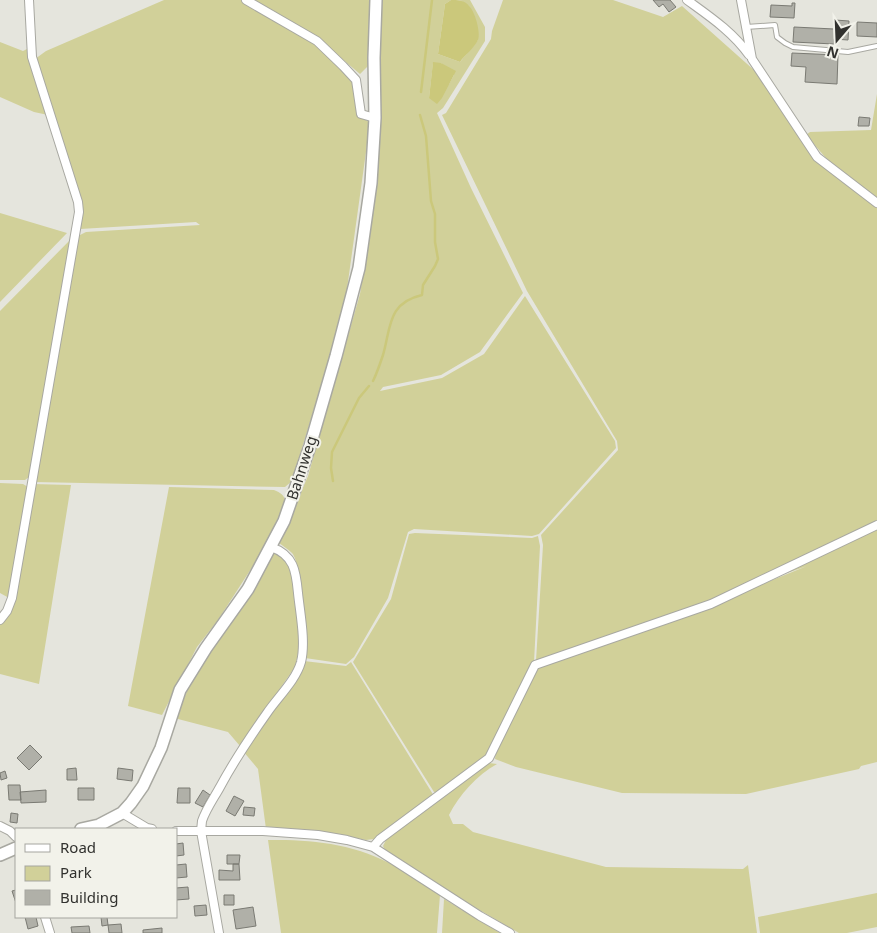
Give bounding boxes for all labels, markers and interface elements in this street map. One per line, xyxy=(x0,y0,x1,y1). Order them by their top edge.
north arrow xyxy=(812,15,862,65)
text: N xyxy=(824,42,841,64)
street label: Bahnweg xyxy=(281,433,321,502)
legend xyxy=(15,828,178,918)
text: Road xyxy=(60,837,96,857)
text: Park xyxy=(60,862,92,882)
text: Building xyxy=(60,887,118,907)

